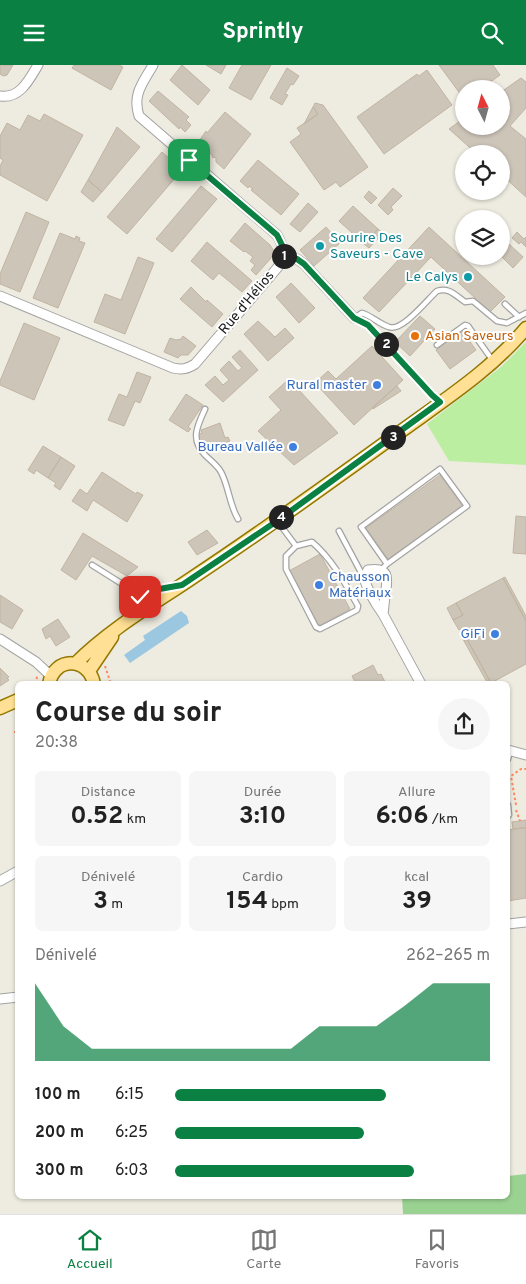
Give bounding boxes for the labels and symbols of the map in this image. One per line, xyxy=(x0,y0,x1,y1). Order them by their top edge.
north arrow xyxy=(455,80,510,135)
pin xyxy=(168,139,210,181)
place label: Sourire Des Saveurs - Cave xyxy=(330,230,423,263)
marker: Sourire Des Saveurs - Cave xyxy=(314,240,326,252)
pin: 1 xyxy=(272,243,296,269)
street label: Rue d'Hélios xyxy=(216,268,278,338)
place label: Le Calys xyxy=(406,269,458,286)
marker: Le Calys xyxy=(462,271,474,283)
place label: Asian Saveurs xyxy=(425,328,513,345)
marker: Asian Saveurs xyxy=(409,330,421,342)
pin: 2 xyxy=(374,331,398,357)
place label: Rural master xyxy=(286,377,368,394)
marker: Rural master xyxy=(371,379,383,391)
pin: 3 xyxy=(380,425,406,449)
place label: Bureau Vallée xyxy=(197,439,283,456)
marker: Bureau Vallée xyxy=(287,441,299,453)
pin: 4 xyxy=(268,505,294,529)
place label: Chausson Matériaux xyxy=(329,569,391,602)
pin xyxy=(119,576,161,618)
marker: Chausson Matériaux xyxy=(313,579,325,591)
place label: GiFi xyxy=(460,626,485,643)
marker: GiFi xyxy=(489,628,501,640)

